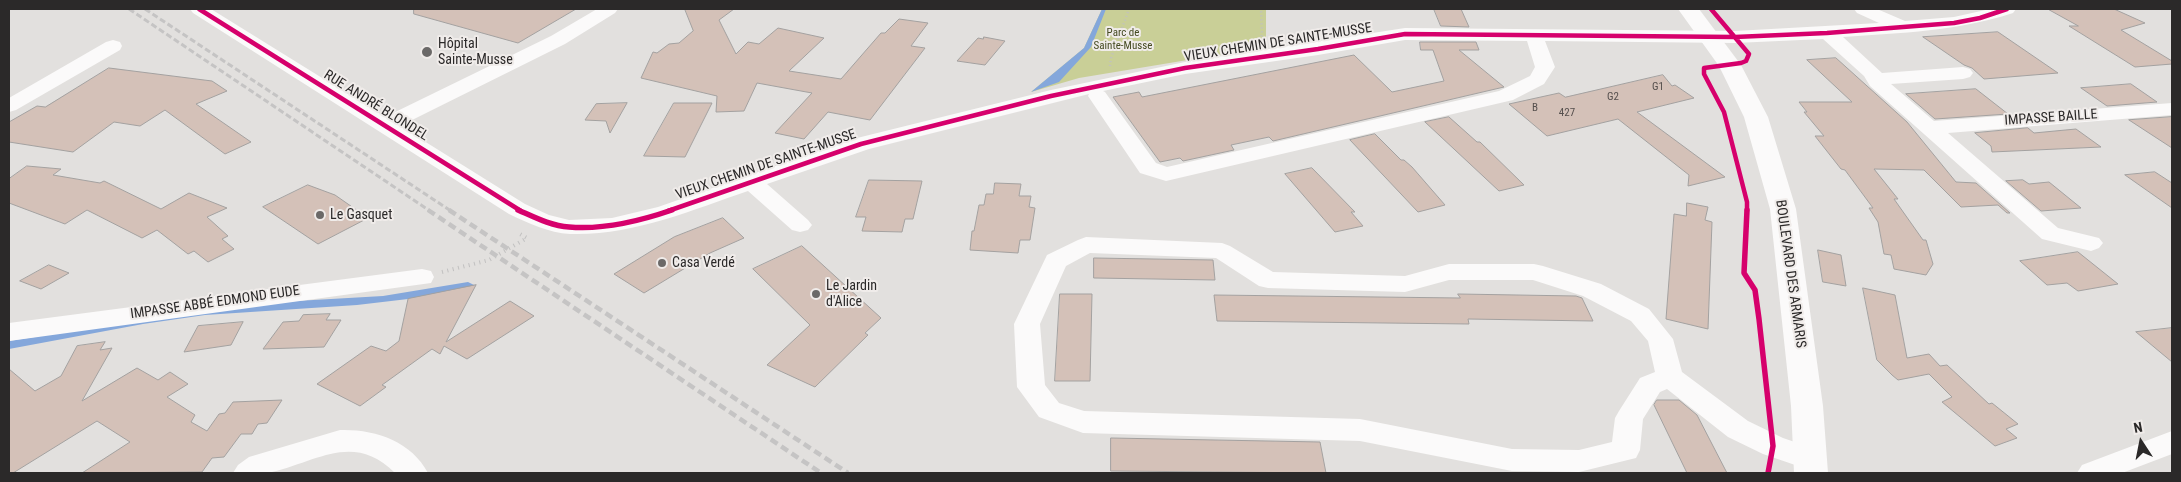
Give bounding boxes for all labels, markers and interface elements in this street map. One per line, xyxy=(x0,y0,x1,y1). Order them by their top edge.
street label: VIEUX CHEMIN DE SAINTE-MUSSE xyxy=(1183,20,1373,66)
park label: Parc de Sainte-Musse xyxy=(1094,26,1152,52)
place label: Hôpital Sainte-Musse xyxy=(438,36,513,68)
marker: Hôpital Sainte-Musse xyxy=(420,45,434,59)
street label: RUE ANDRÉ BLONDEL xyxy=(321,67,431,145)
house number: G1 xyxy=(1652,80,1664,94)
house number: G2 xyxy=(1607,90,1619,104)
house number: B xyxy=(1532,101,1538,115)
house number: 427 xyxy=(1559,106,1575,120)
street label: IMPASSE BAILLE xyxy=(2004,106,2098,130)
street label: VIEUX CHEMIN DE SAINTE-MUSSE xyxy=(674,126,858,204)
street label: BOULEVARD DES ARMARIS xyxy=(1771,199,1809,349)
place label: Le Gasquet xyxy=(330,207,392,223)
marker: Le Gasquet xyxy=(314,209,326,221)
place label: Casa Verdé xyxy=(672,255,735,271)
marker: Casa Verdé xyxy=(656,257,668,269)
place label: Le Jardin d'Alice xyxy=(826,278,877,310)
street label: IMPASSE ABBÉ EDMOND EUDE xyxy=(129,283,301,323)
marker: Le Jardin d'Alice xyxy=(810,288,822,300)
north arrow xyxy=(2116,417,2166,467)
text: N xyxy=(2132,419,2144,436)

